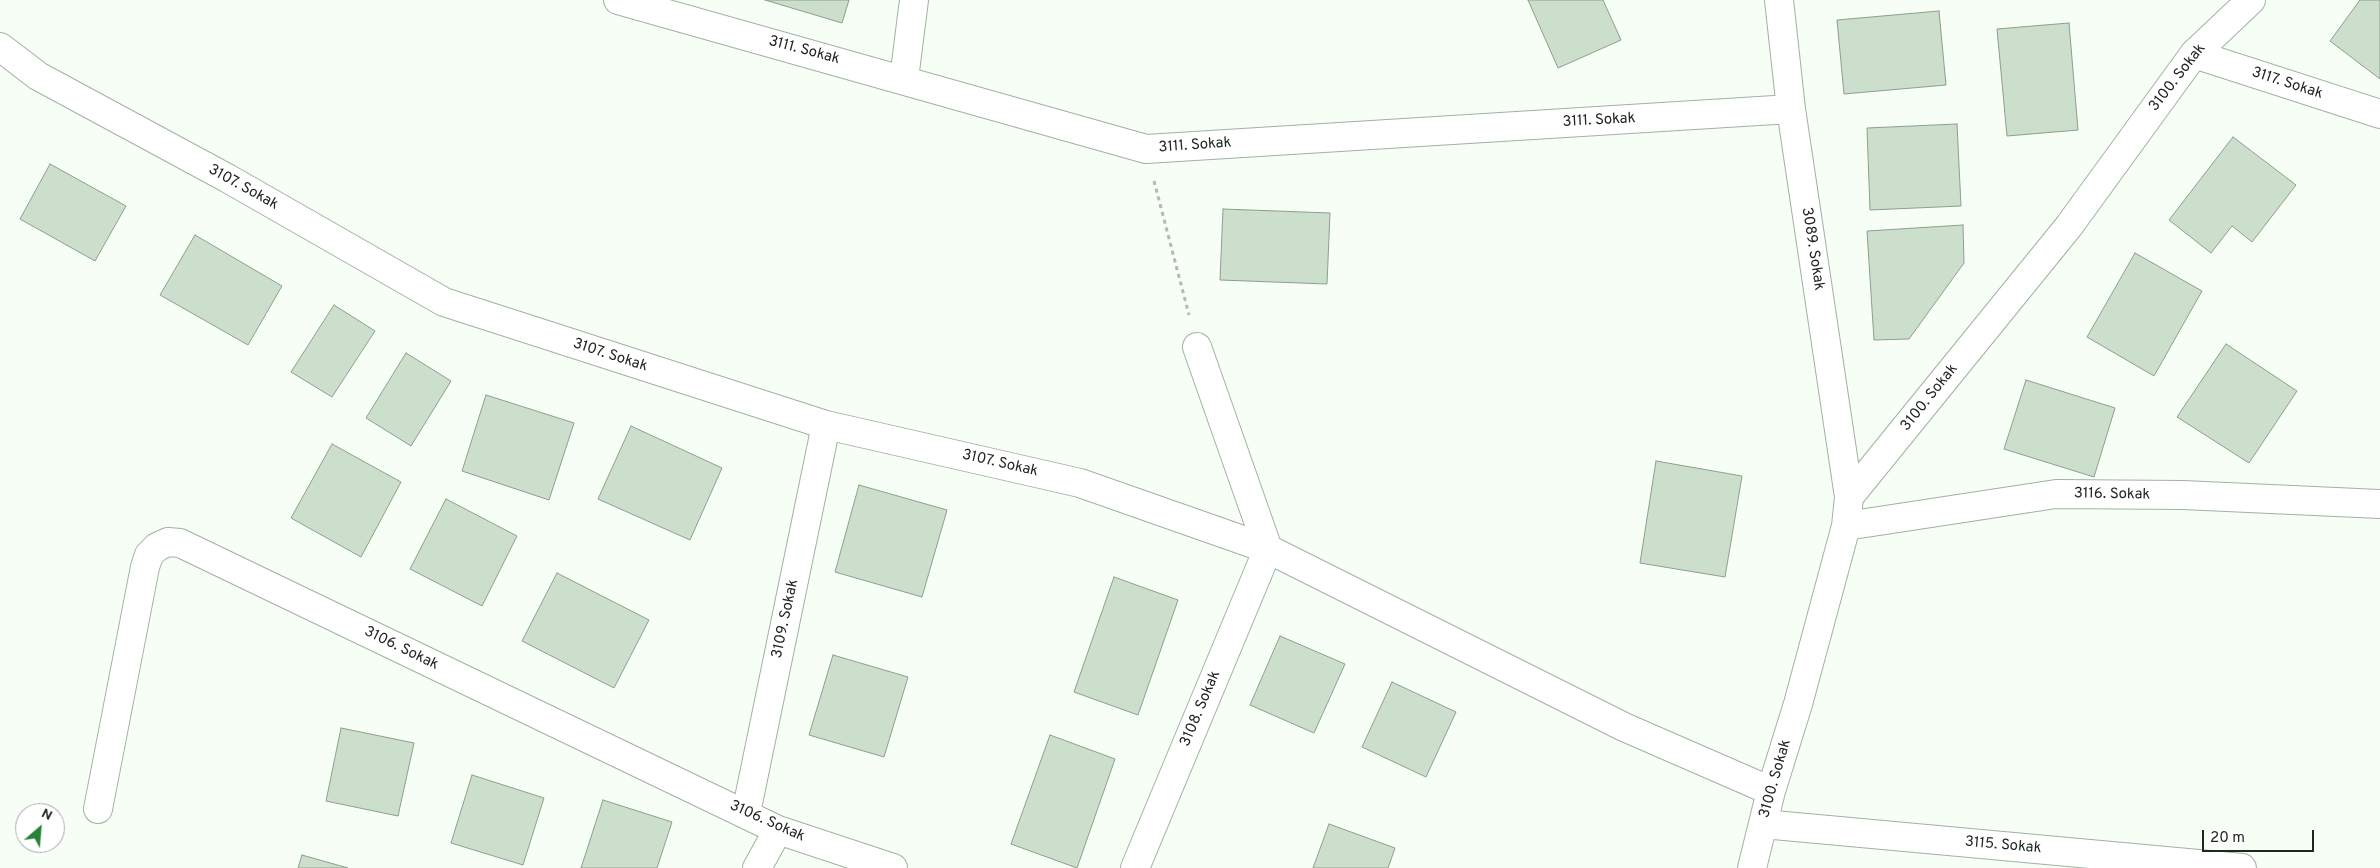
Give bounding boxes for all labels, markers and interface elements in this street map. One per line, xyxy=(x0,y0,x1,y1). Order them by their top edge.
street label: 3111. Sokak xyxy=(766,33,842,69)
street label: 3100. Sokak xyxy=(2146,40,2210,116)
street label: 3117. Sokak xyxy=(2249,64,2325,104)
street label: 3111. Sokak xyxy=(1562,110,1636,132)
street label: 3111. Sokak xyxy=(1158,134,1232,158)
street label: 3107. Sokak xyxy=(205,161,281,215)
street label: 3089. Sokak xyxy=(1797,206,1827,292)
street label: 3107. Sokak xyxy=(570,335,650,377)
street label: 3100. Sokak xyxy=(1897,361,1963,435)
street label: 3107. Sokak xyxy=(960,447,1040,481)
street label: 3116. Sokak xyxy=(2074,485,2150,505)
street label: 3109. Sokak xyxy=(769,578,803,660)
street label: 3106. Sokak xyxy=(361,623,441,675)
street label: 3108. Sokak xyxy=(1177,668,1225,750)
street label: 3100. Sokak xyxy=(1756,738,1796,820)
street label: 3106. Sokak xyxy=(727,797,807,847)
north arrow xyxy=(15,803,65,853)
text: N xyxy=(38,805,55,825)
scale bar xyxy=(2205,820,2318,852)
text: 20 m xyxy=(2210,829,2245,848)
street label: 3115. Sokak xyxy=(1964,834,2042,858)

